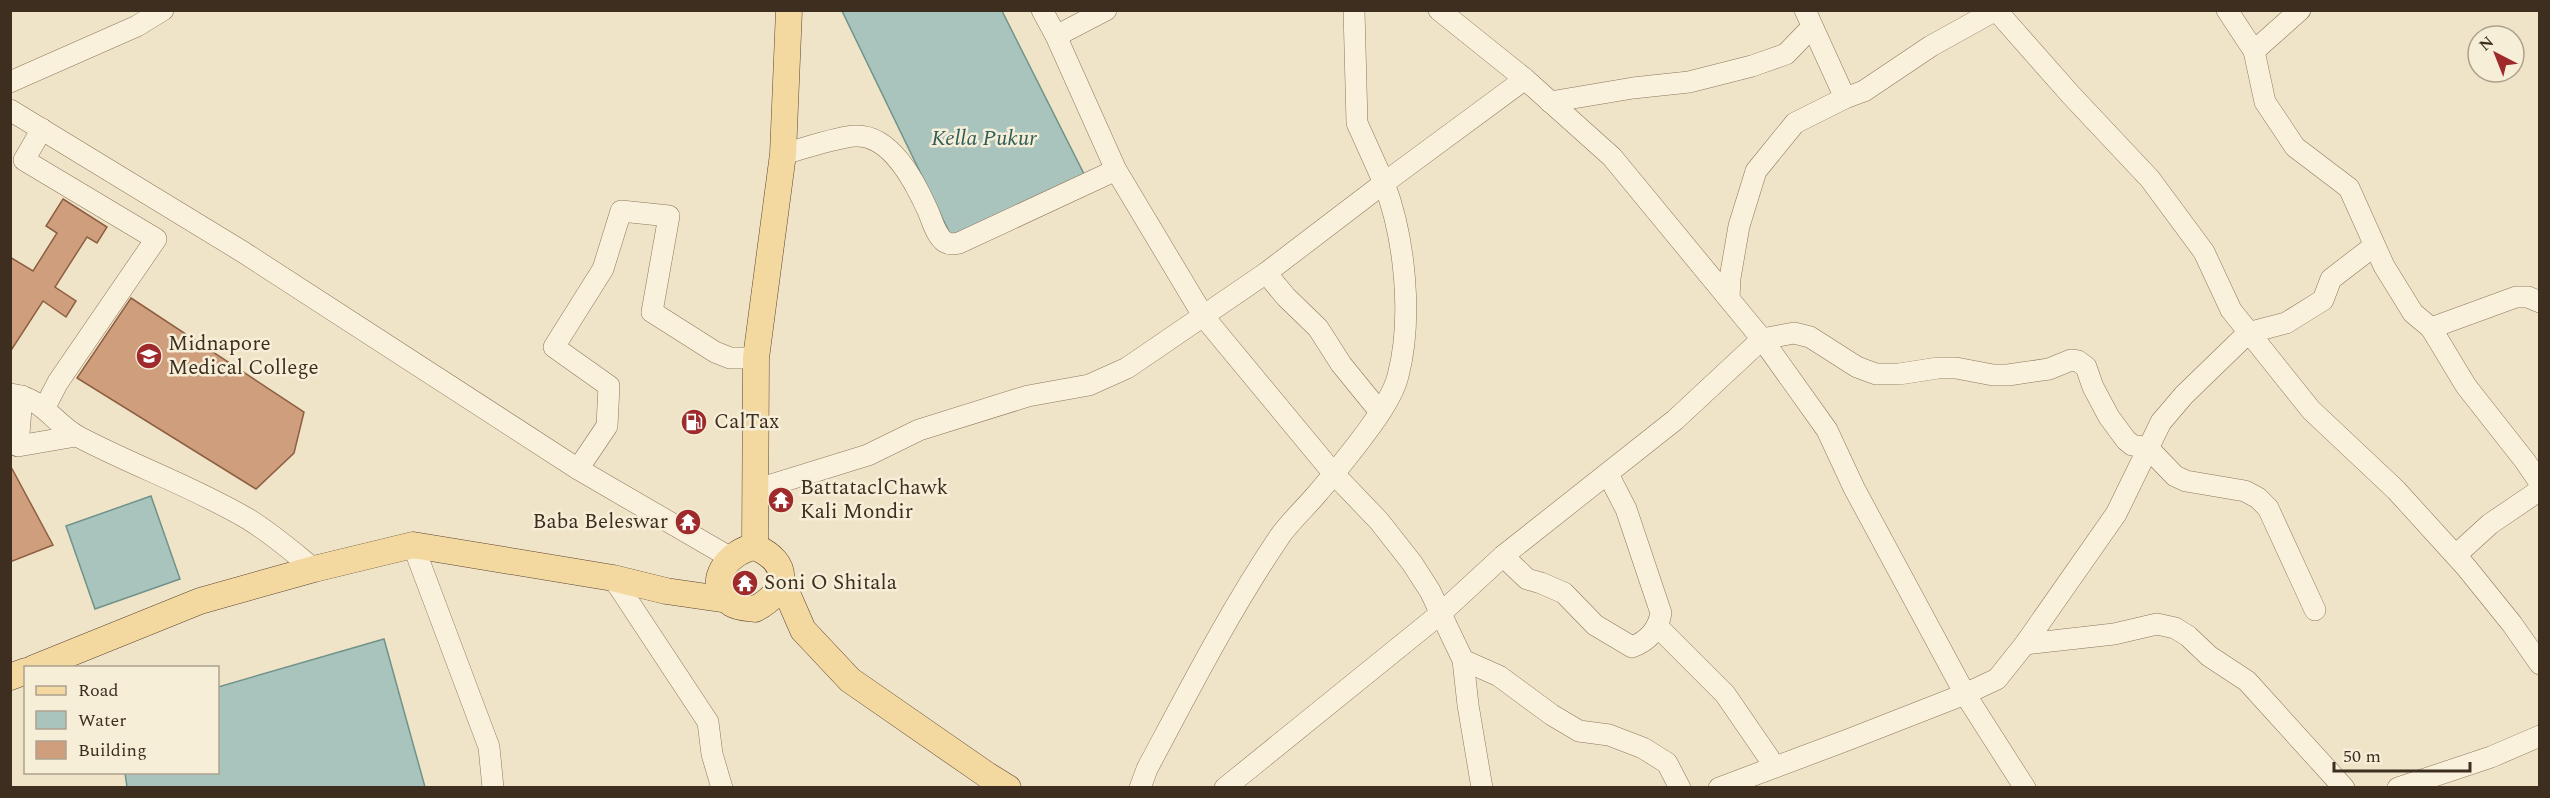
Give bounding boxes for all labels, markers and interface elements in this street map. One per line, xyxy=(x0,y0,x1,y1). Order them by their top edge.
north arrow xyxy=(2466,24,2526,84)
text: N xyxy=(2474,30,2500,57)
water label: Kella Pukur xyxy=(931,122,1037,155)
place label: Midnapore Medical College xyxy=(168,328,319,384)
school or university icon: Midnapore Medical College xyxy=(134,341,164,371)
place label: CalTax xyxy=(714,406,779,438)
fuel station icon: CalTax xyxy=(679,407,709,437)
place label: BattataclChawk Kali Mondir xyxy=(800,472,949,528)
temple icon: BattataclChawk Kali Mondir xyxy=(766,485,796,515)
place label: Baba Beleswar xyxy=(533,506,668,538)
temple icon: Baba Beleswar xyxy=(673,507,703,537)
place label: Soni O Shitala xyxy=(764,567,898,599)
temple icon: Soni O Shitala xyxy=(730,568,760,598)
legend xyxy=(24,666,219,774)
text: Road xyxy=(78,677,119,704)
text: Water xyxy=(78,707,126,734)
scale bar xyxy=(2334,735,2470,773)
text: Building xyxy=(78,737,147,764)
text: 50 m xyxy=(2343,743,2381,770)

